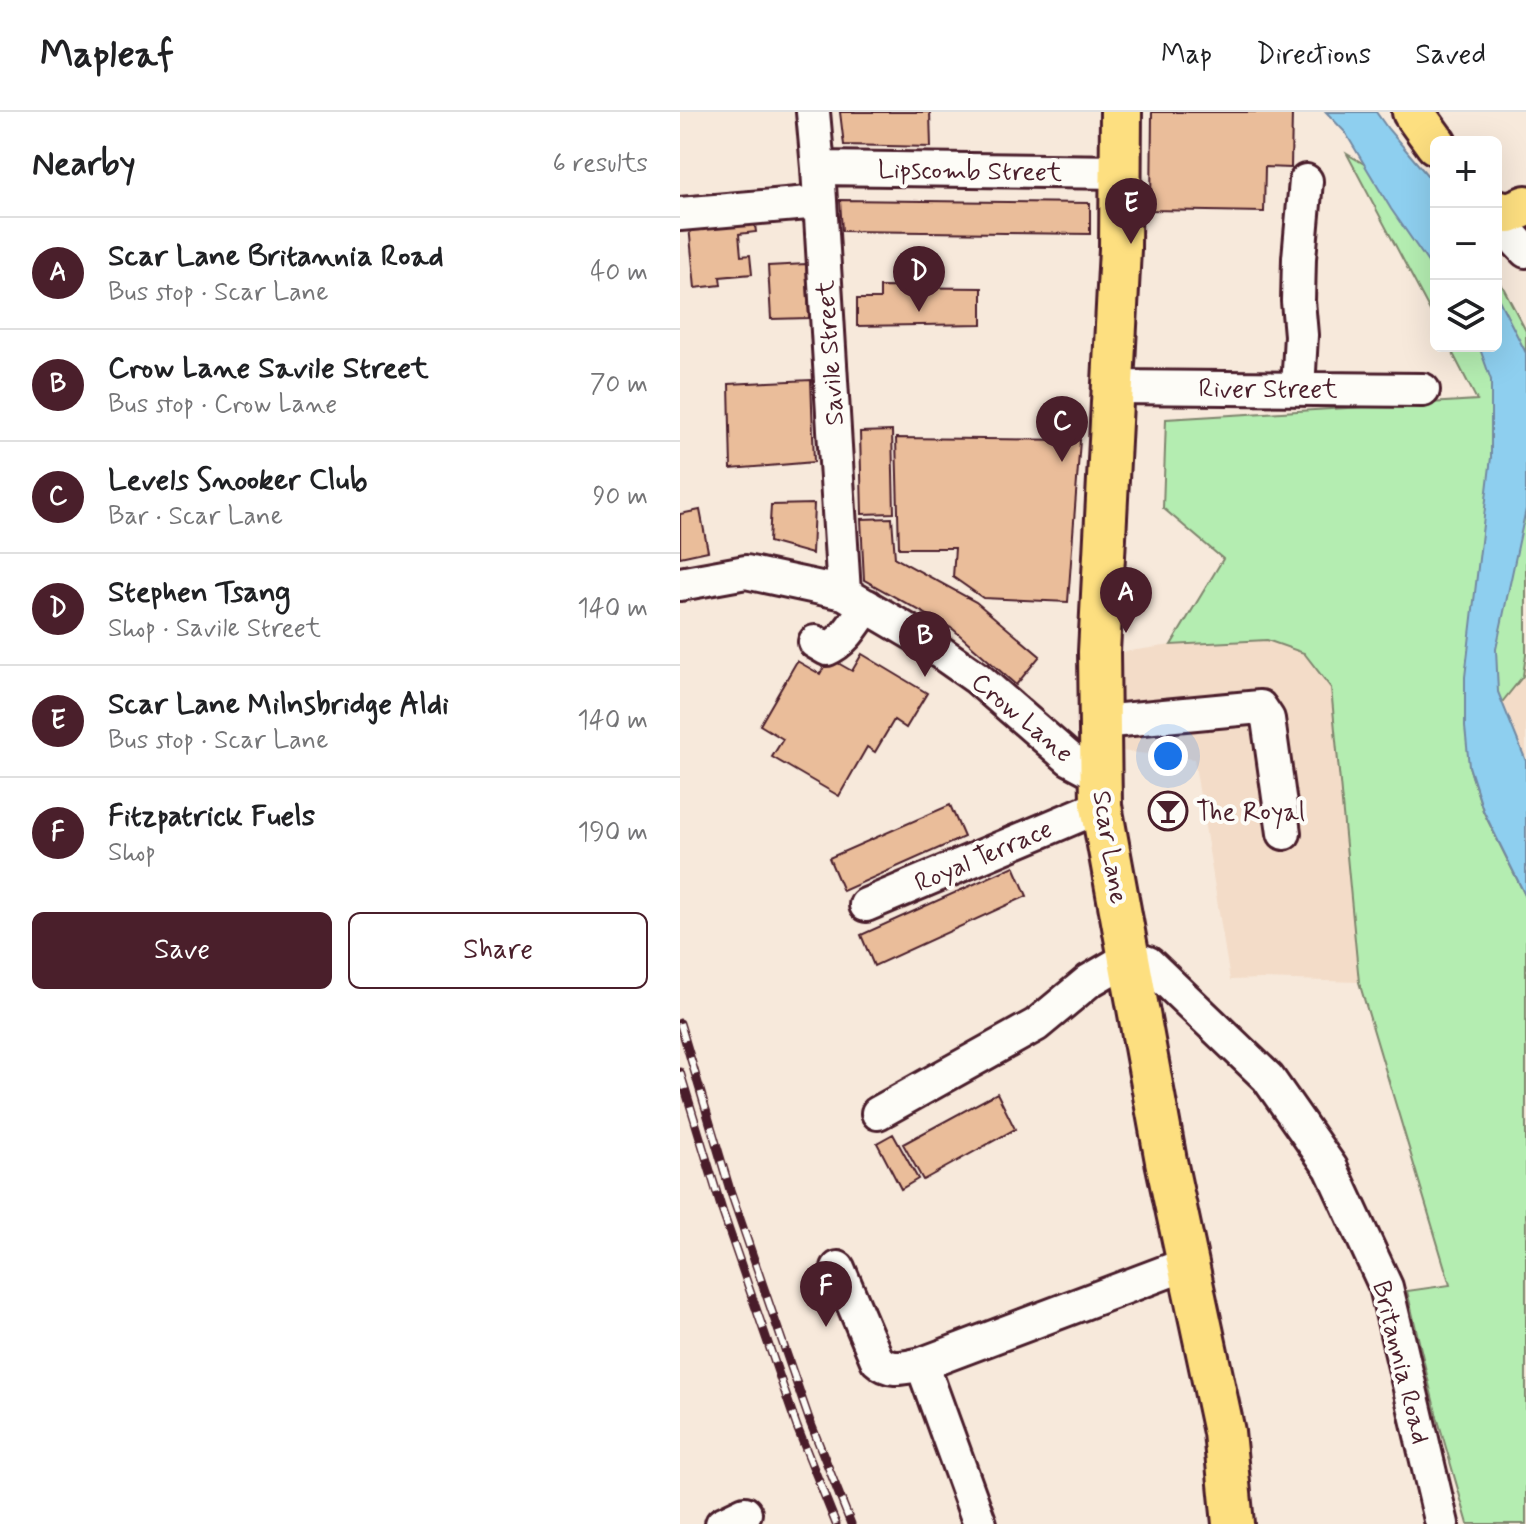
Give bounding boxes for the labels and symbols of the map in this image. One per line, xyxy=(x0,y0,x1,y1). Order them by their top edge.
street label: Lipscomb Street xyxy=(878,153,1062,191)
pin: E xyxy=(1105,178,1157,244)
pin: D xyxy=(893,246,945,312)
street label: Savile Street xyxy=(809,279,853,427)
street label: River Street xyxy=(1198,373,1338,407)
pin: C xyxy=(1036,396,1088,462)
pin: A xyxy=(1100,567,1152,633)
pin: B xyxy=(899,611,951,677)
street label: Crow Lane xyxy=(964,666,1080,771)
your location xyxy=(1148,736,1188,776)
street label: Scar Lane xyxy=(1083,788,1135,906)
bar icon: The Royal xyxy=(1147,790,1189,832)
place label: The Royal xyxy=(1196,796,1305,830)
street label: Royal Terrace xyxy=(910,813,1058,901)
pin: F xyxy=(800,1261,852,1327)
street label: Britannia Road xyxy=(1363,1277,1437,1448)

